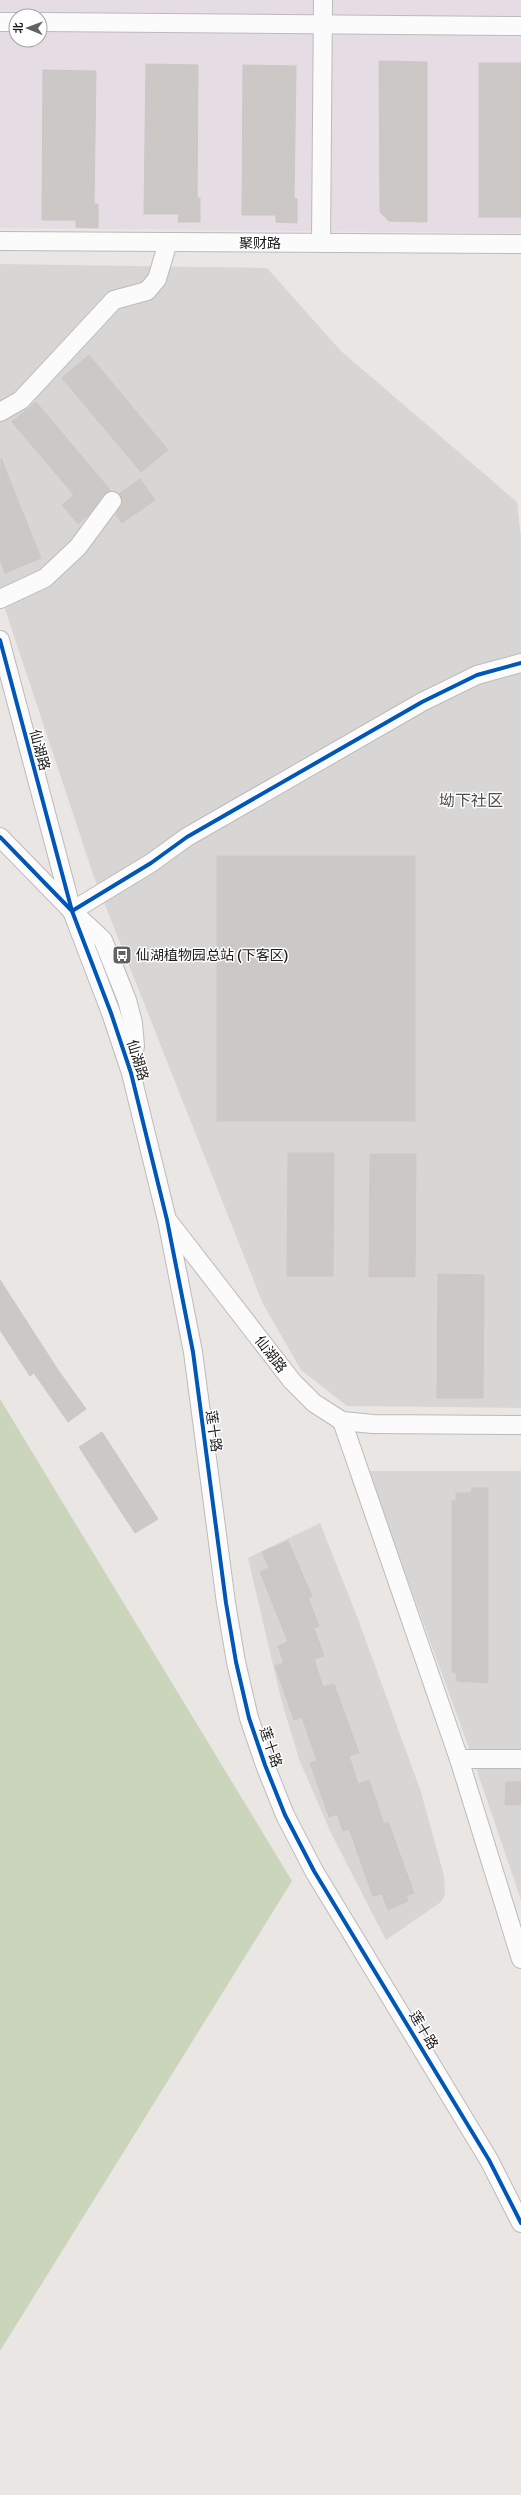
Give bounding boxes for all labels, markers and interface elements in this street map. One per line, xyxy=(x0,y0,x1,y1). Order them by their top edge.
north arrow xyxy=(8,8,48,48)
text: 北 xyxy=(12,22,25,33)
street label: 聚财路 xyxy=(239,235,281,252)
street label: 仙湖路 xyxy=(26,728,53,773)
district label: 坳下社区 xyxy=(439,791,503,811)
bus stop icon: 仙湖植物园总站 (下客区) xyxy=(111,944,133,966)
place label: 仙湖植物园总站 (下客区) xyxy=(136,947,288,964)
street label: 仙湖路 xyxy=(123,1038,152,1083)
street label: 仙湖路 xyxy=(251,1333,290,1376)
street label: 莲十路 xyxy=(202,1409,225,1453)
street label: 莲十路 xyxy=(256,1725,285,1770)
street label: 莲十路 xyxy=(405,2008,442,2053)

